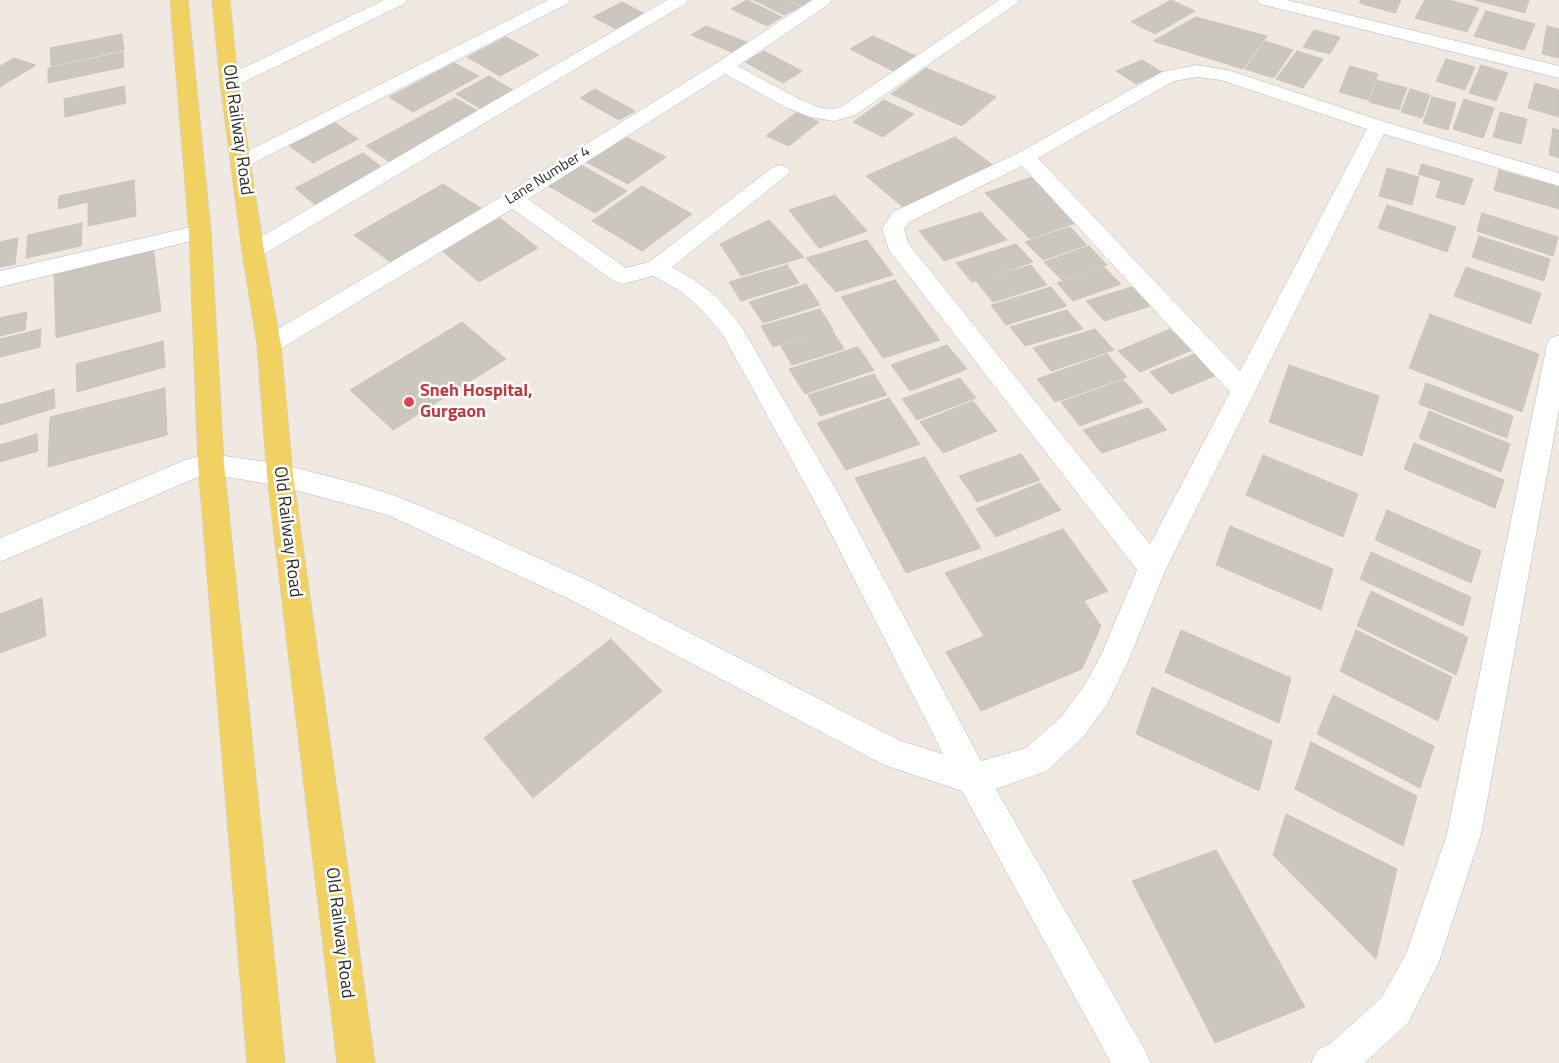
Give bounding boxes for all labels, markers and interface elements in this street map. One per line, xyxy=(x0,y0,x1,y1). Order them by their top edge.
street label: Old Railway Road xyxy=(217,63,257,197)
street label: Lane Number 4 xyxy=(502,143,594,209)
place label: Sneh Hospital, Gurgaon xyxy=(420,381,533,424)
marker: Sneh Hospital, Gurgaon xyxy=(402,395,416,409)
street label: Old Railway Road xyxy=(268,465,306,599)
street label: Old Railway Road xyxy=(320,866,358,1000)

